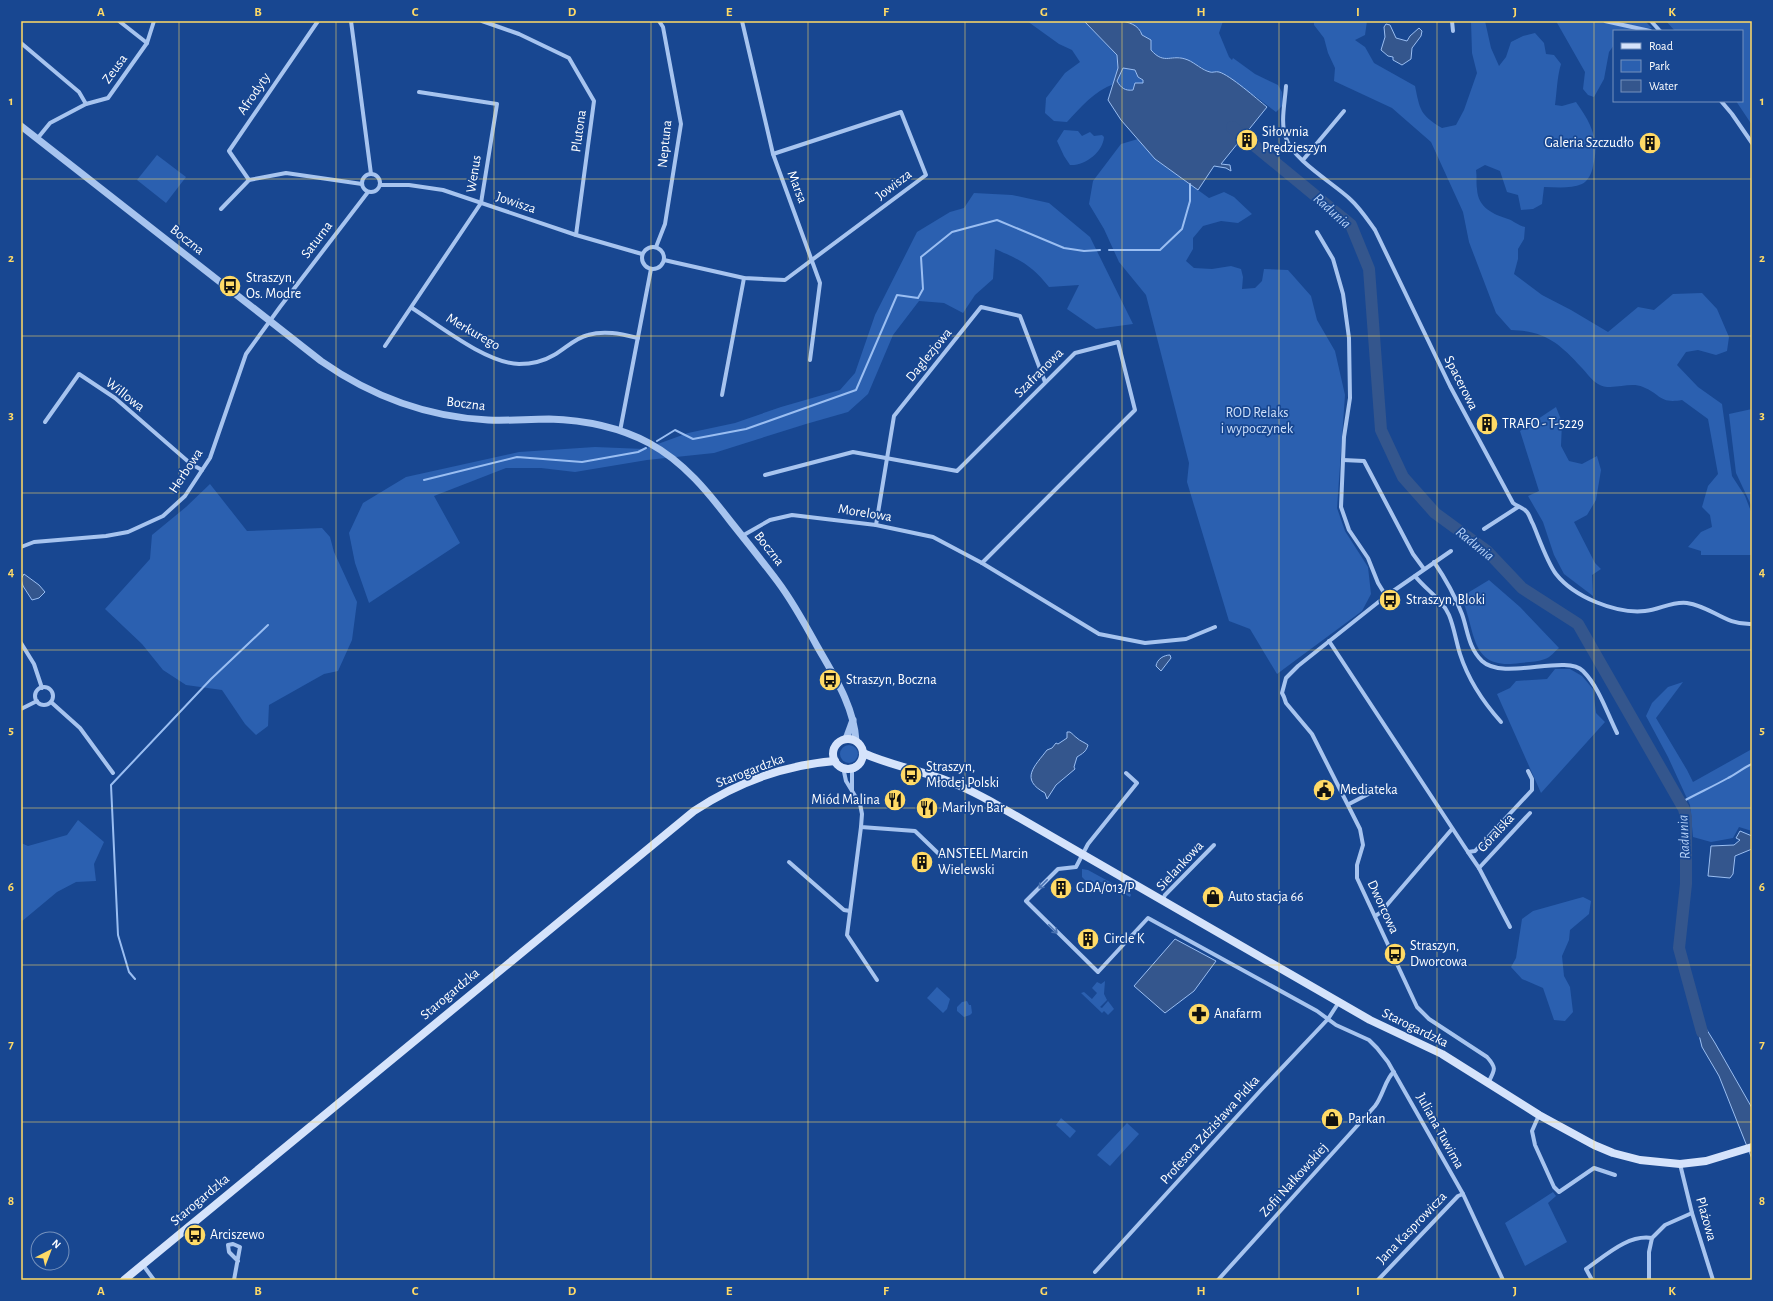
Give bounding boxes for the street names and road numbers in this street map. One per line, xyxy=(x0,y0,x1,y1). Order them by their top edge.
street label: Zeusa xyxy=(100,51,130,86)
street label: Afrodyty xyxy=(235,70,273,118)
street label: Plutona xyxy=(569,108,589,153)
street label: Neptuna xyxy=(656,119,675,169)
street label: Wenus xyxy=(464,154,484,194)
street label: Jowisza xyxy=(873,167,915,203)
street label: Marsa xyxy=(784,169,810,206)
street label: Jowisza xyxy=(494,190,538,216)
street label: Saturna xyxy=(299,218,336,261)
street label: Boczna xyxy=(167,222,207,258)
street label: Merkurego xyxy=(444,311,502,353)
street label: Daglezjowa xyxy=(903,325,955,384)
street label: Szafranowa xyxy=(1012,345,1067,400)
street label: Spacerowa xyxy=(1441,354,1481,413)
street label: Willowa xyxy=(103,376,148,415)
street label: Boczna xyxy=(446,395,487,413)
street label: Herbowa xyxy=(167,446,206,496)
street label: Morelowa xyxy=(837,502,893,524)
street label: Boczna xyxy=(751,529,787,569)
street label: Starogardzka xyxy=(714,751,787,790)
street label: Góralska xyxy=(1475,811,1517,855)
street label: Sielankowa xyxy=(1154,838,1207,893)
street label: Dworcowa xyxy=(1365,878,1402,936)
street label: Starogardzka xyxy=(418,965,482,1022)
street label: Starogardzka xyxy=(1380,1006,1451,1050)
street label: Profesora Zdzisława Pidka xyxy=(1158,1073,1263,1187)
street label: Juliana Tuwima xyxy=(1414,1091,1467,1171)
street label: Zofii Nałkowskiej xyxy=(1257,1140,1331,1220)
street label: Starogardzka xyxy=(168,1171,232,1228)
street label: Jana Kasprowicza xyxy=(1374,1189,1450,1267)
street label: Plażowa xyxy=(1693,1195,1719,1243)

